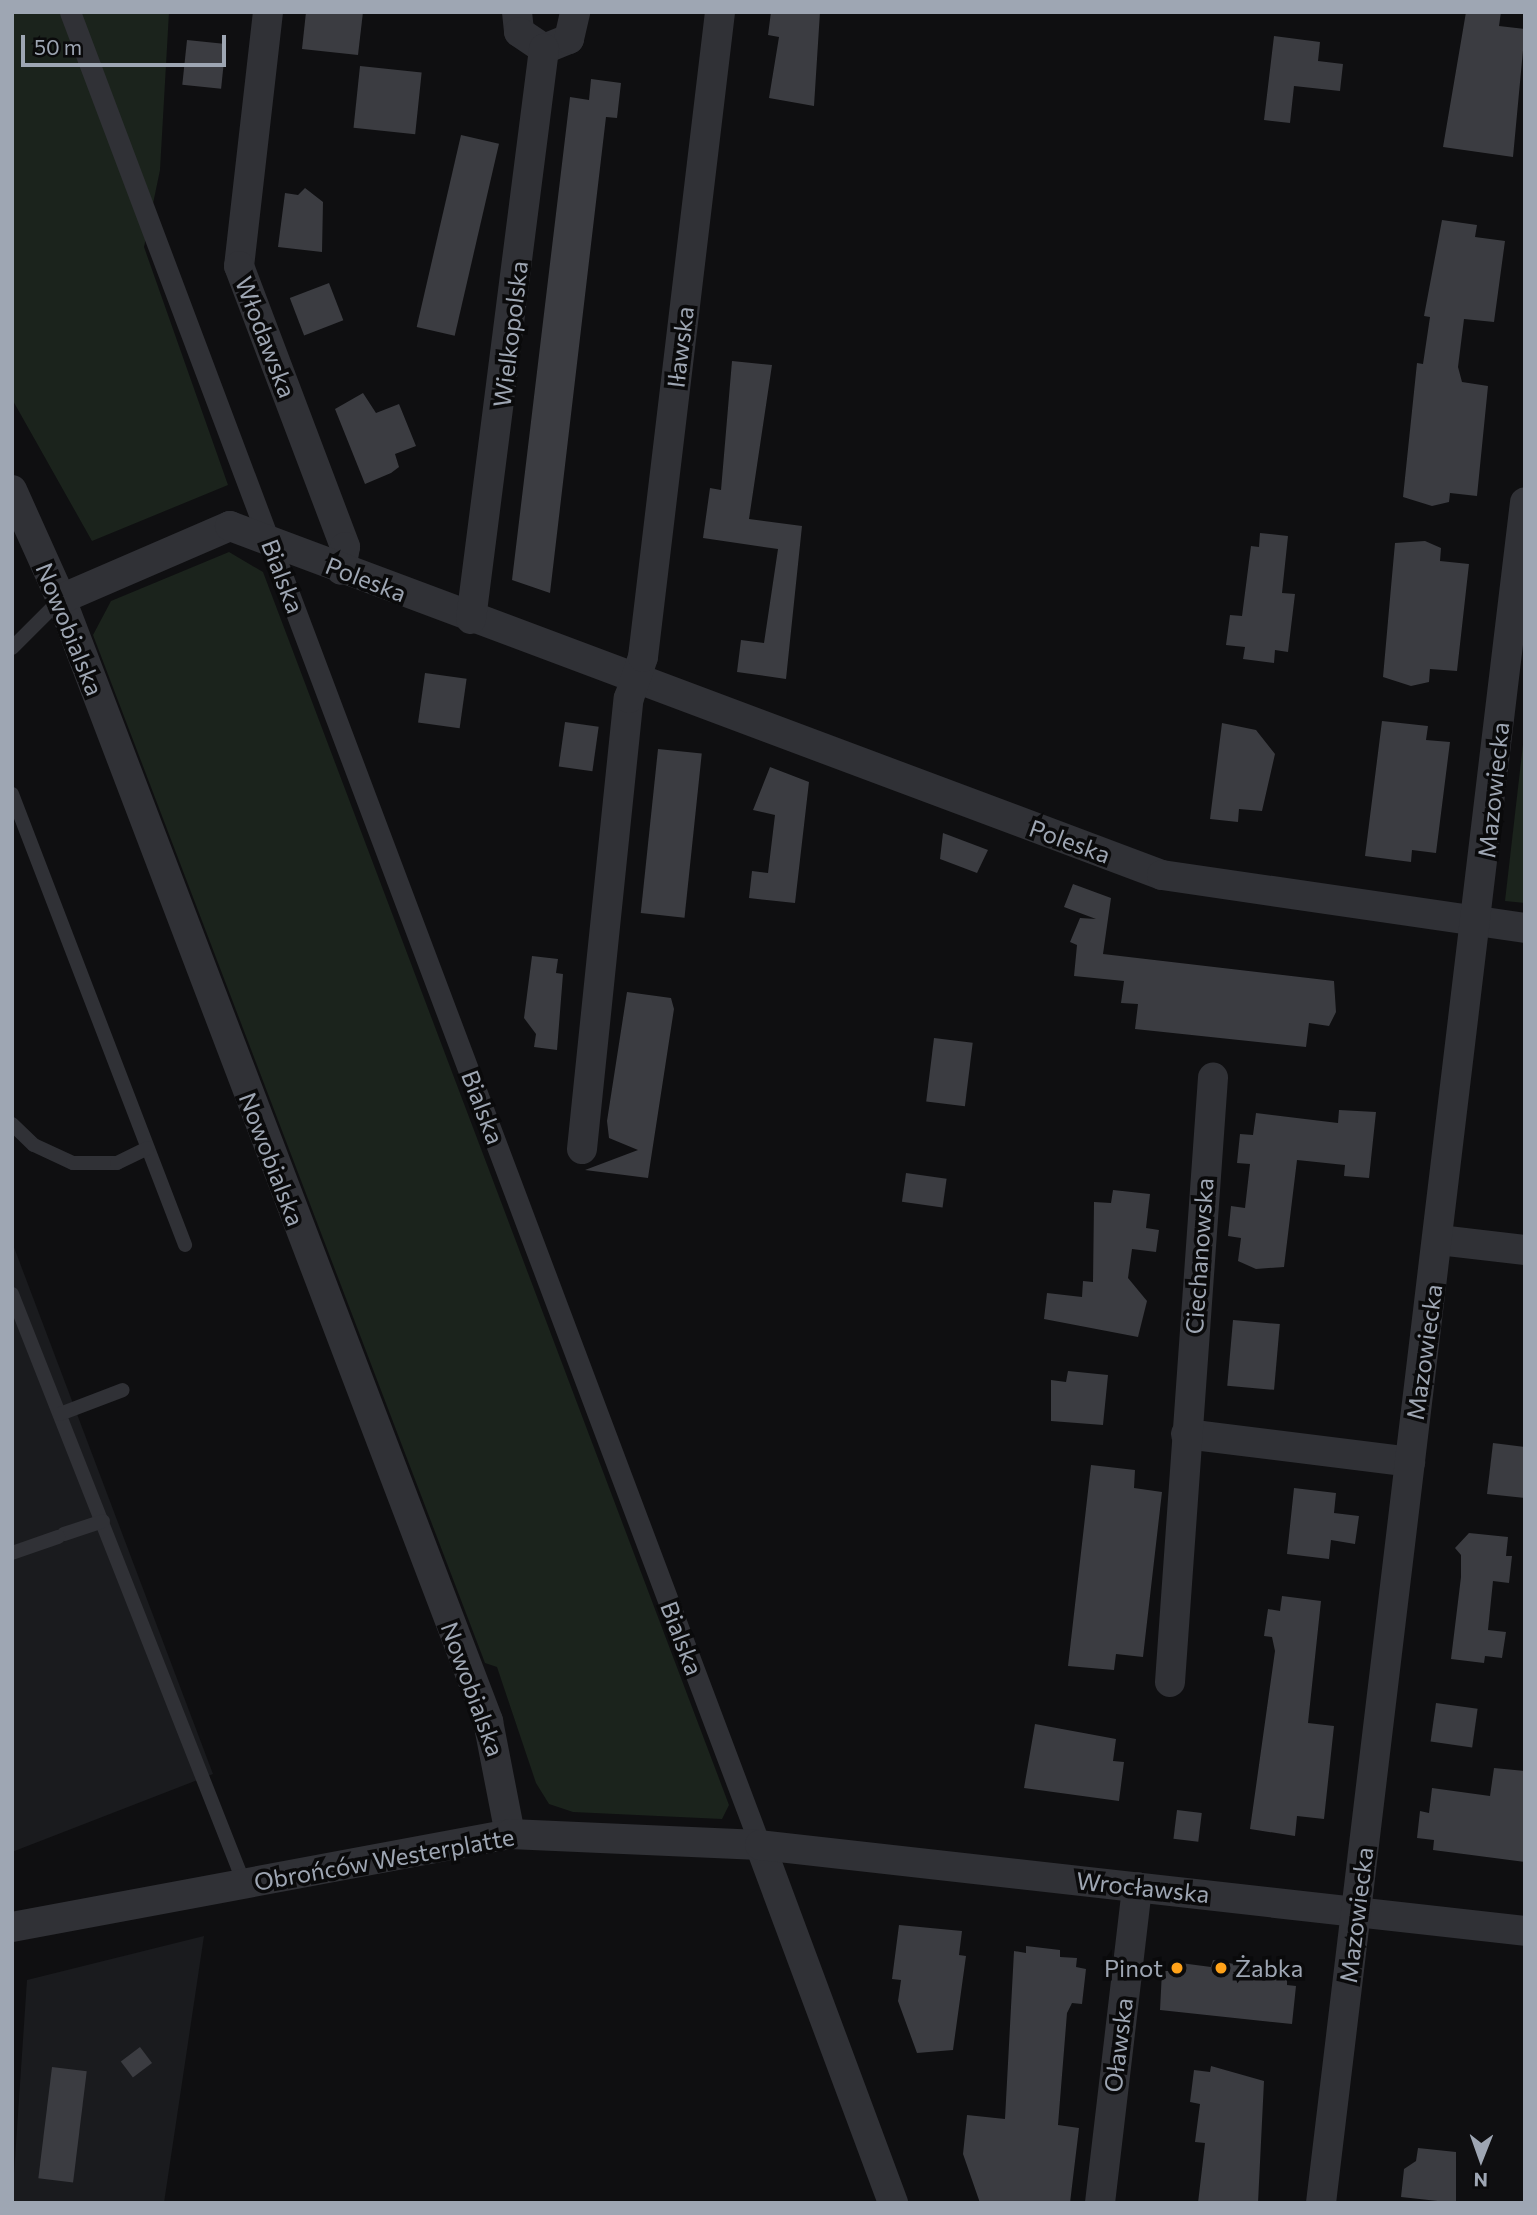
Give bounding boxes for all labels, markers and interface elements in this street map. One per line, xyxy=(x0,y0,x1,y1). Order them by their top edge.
scale bar xyxy=(24,21,229,65)
text: 50 m xyxy=(34,34,82,59)
street label: Wielkopolska xyxy=(487,259,533,409)
street label: Włodawska xyxy=(230,272,302,402)
street label: Iławska xyxy=(661,305,699,389)
street label: Bialska xyxy=(256,535,310,617)
street label: Poleska xyxy=(322,550,410,608)
street label: Nowobialska xyxy=(30,558,110,700)
street label: Mazowiecka xyxy=(1472,721,1514,859)
street label: Poleska xyxy=(1026,813,1114,869)
street label: Bialska xyxy=(456,1066,510,1148)
street label: Nowobialska xyxy=(233,1088,311,1230)
street label: Ciechanowska xyxy=(1179,1177,1219,1335)
street label: Mazowiecka xyxy=(1400,1282,1448,1422)
street label: Bialska xyxy=(655,1597,709,1679)
street label: Nowobialska xyxy=(435,1618,511,1760)
street label: Obrońców Westerplatte xyxy=(252,1822,516,1896)
street label: Mazowiecka xyxy=(1333,1845,1379,1985)
street label: Wrocławska xyxy=(1075,1866,1211,1908)
place label: Pinot xyxy=(1104,1954,1163,1982)
place label: Żabka xyxy=(1235,1954,1303,1982)
marker: Pinot xyxy=(1169,1960,1185,1976)
marker: Żabka xyxy=(1213,1960,1229,1976)
street label: Oławska xyxy=(1098,1996,1138,2094)
north arrow xyxy=(1446,2124,1516,2194)
text: N xyxy=(1473,2169,1488,2192)

